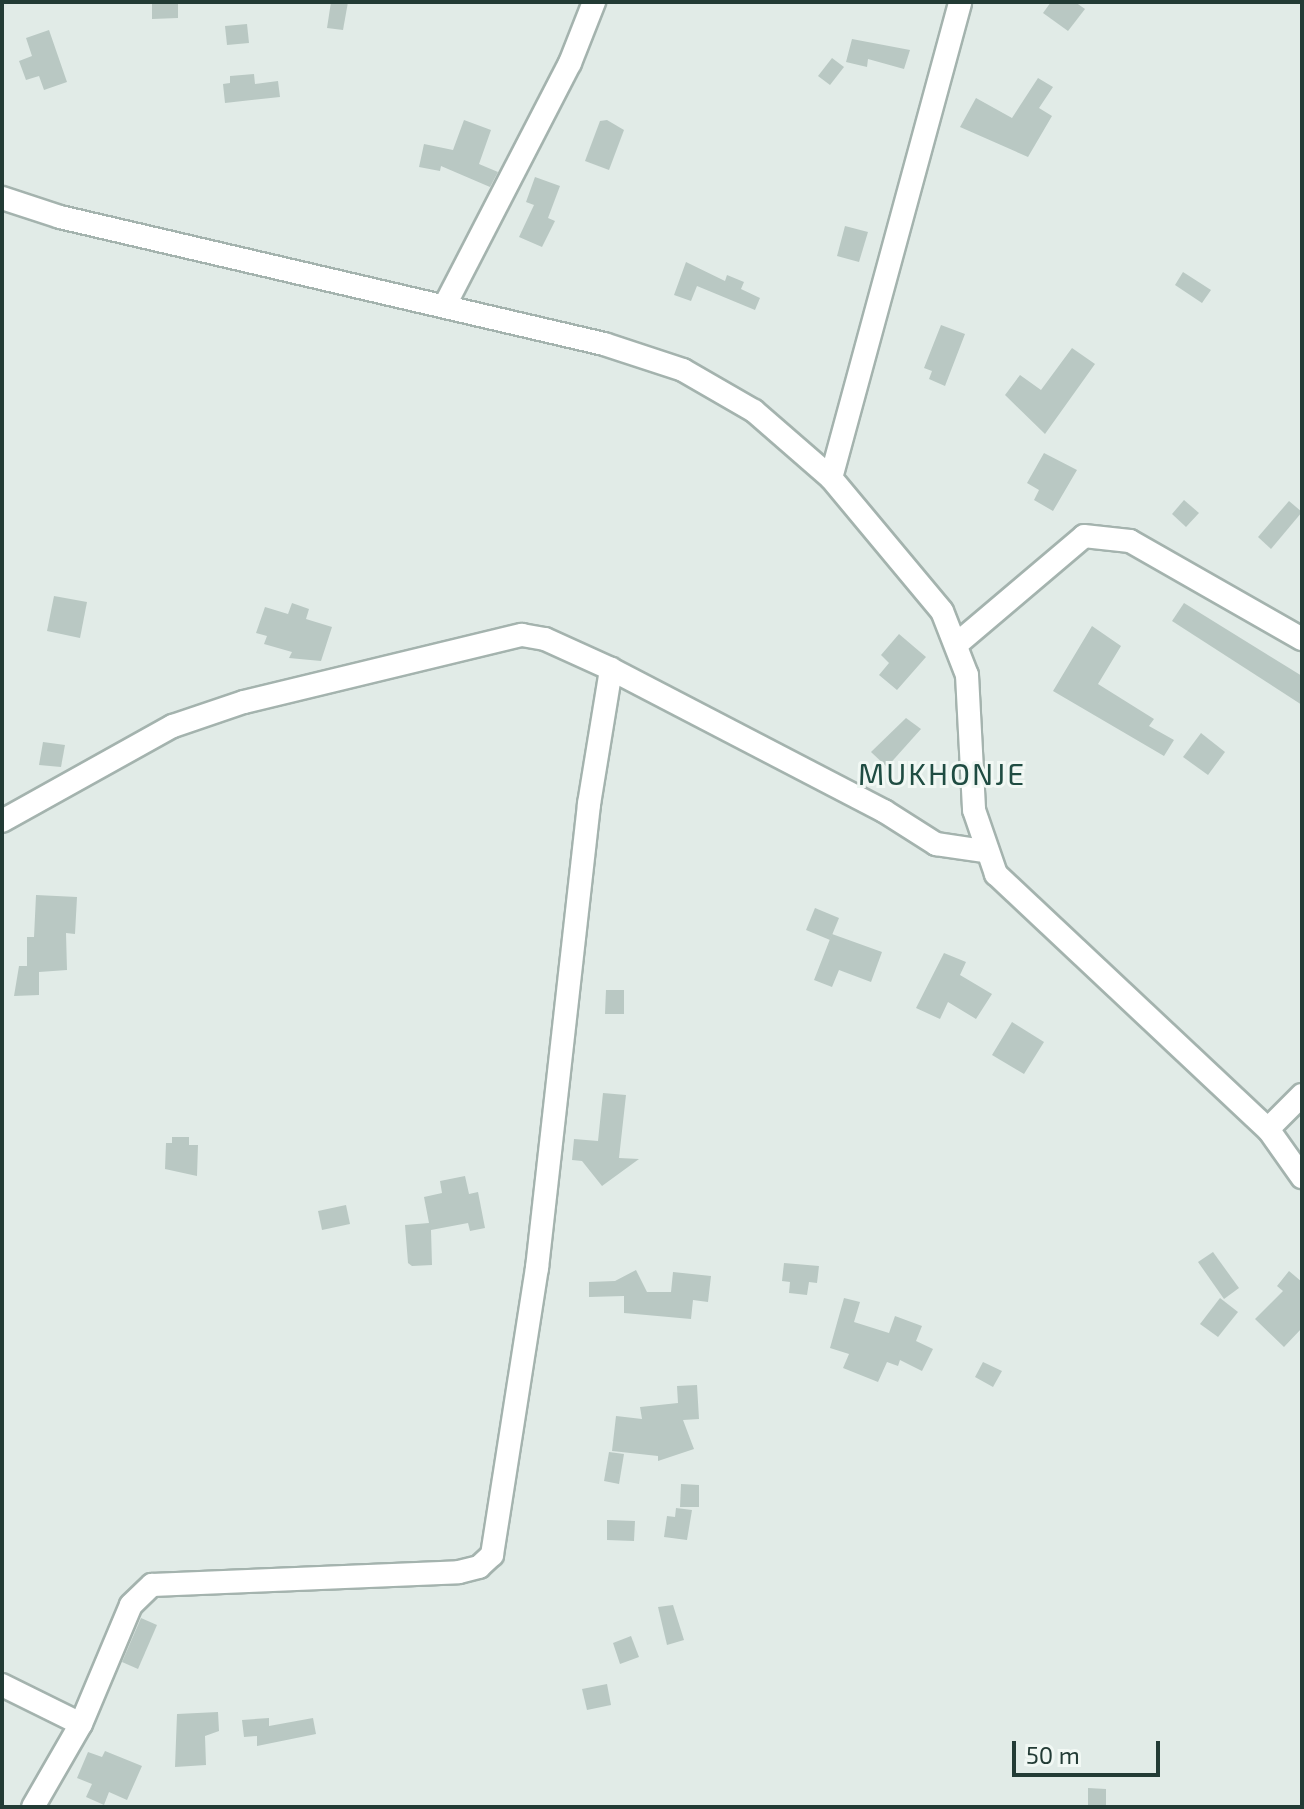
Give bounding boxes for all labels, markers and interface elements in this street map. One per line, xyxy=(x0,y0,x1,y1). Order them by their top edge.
district label: MUKHONJE xyxy=(858,755,1026,791)
scale bar xyxy=(1016,1725,1164,1775)
text: 50 m xyxy=(1026,1740,1080,1769)

